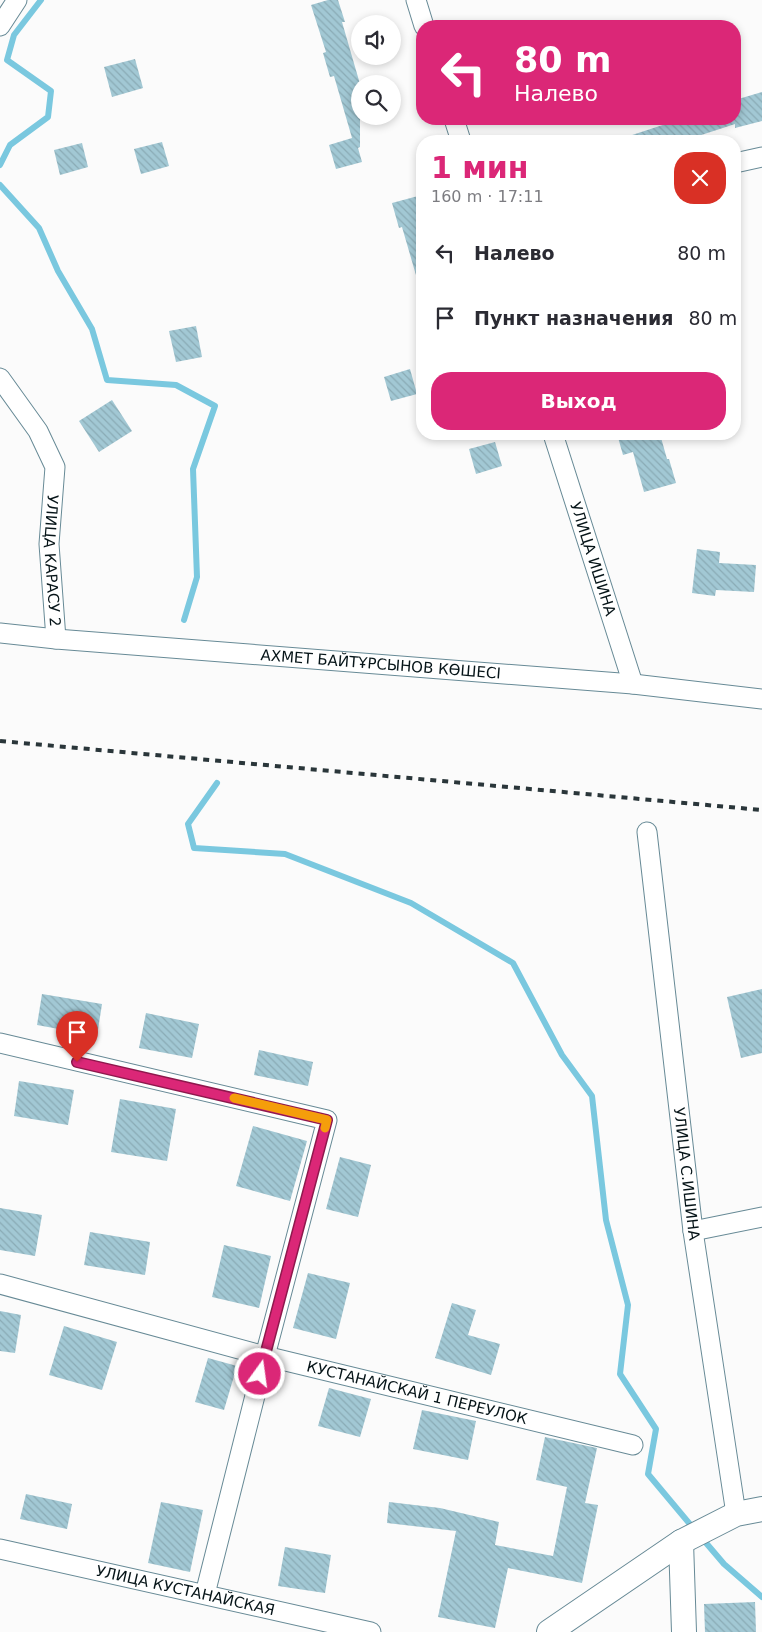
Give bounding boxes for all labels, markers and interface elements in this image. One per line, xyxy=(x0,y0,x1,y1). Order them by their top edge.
map controls xyxy=(351,15,401,125)
button: sound xyxy=(351,15,401,65)
icon: left xyxy=(431,40,496,105)
text: 80 m xyxy=(514,40,611,80)
button: search xyxy=(351,75,401,125)
text: Налево xyxy=(514,81,598,106)
text: 1 мин xyxy=(431,150,529,185)
button: close xyxy=(674,152,726,204)
text: 160 m · 17:11 xyxy=(431,187,544,206)
icon: left xyxy=(431,239,459,267)
text: Налево xyxy=(474,242,555,264)
text: 80 m xyxy=(677,242,726,264)
icon: arrive xyxy=(431,304,459,332)
text: Пункт назначения xyxy=(474,307,673,329)
text: 80 m xyxy=(688,307,737,329)
button: Выход xyxy=(431,372,726,430)
street label: УЛИЦА КАРАСУ 2 xyxy=(40,494,64,627)
street label: УЛИЦА ИШИНА xyxy=(566,500,620,619)
street label: АХМЕТ БАЙТҰРСЫНОВ КӨШЕСІ xyxy=(260,646,502,683)
pin xyxy=(56,1011,98,1062)
icon: arrive xyxy=(63,1018,91,1046)
street label: УЛИЦА С.ИШИНА xyxy=(670,1106,703,1242)
position arrow xyxy=(233,1347,285,1399)
street label: КУСТАНАЙСКАЙ 1 ПЕРЕУЛОК xyxy=(305,1357,530,1428)
street label: УЛИЦА КУСТАНАЙСКАЯ xyxy=(94,1562,277,1619)

